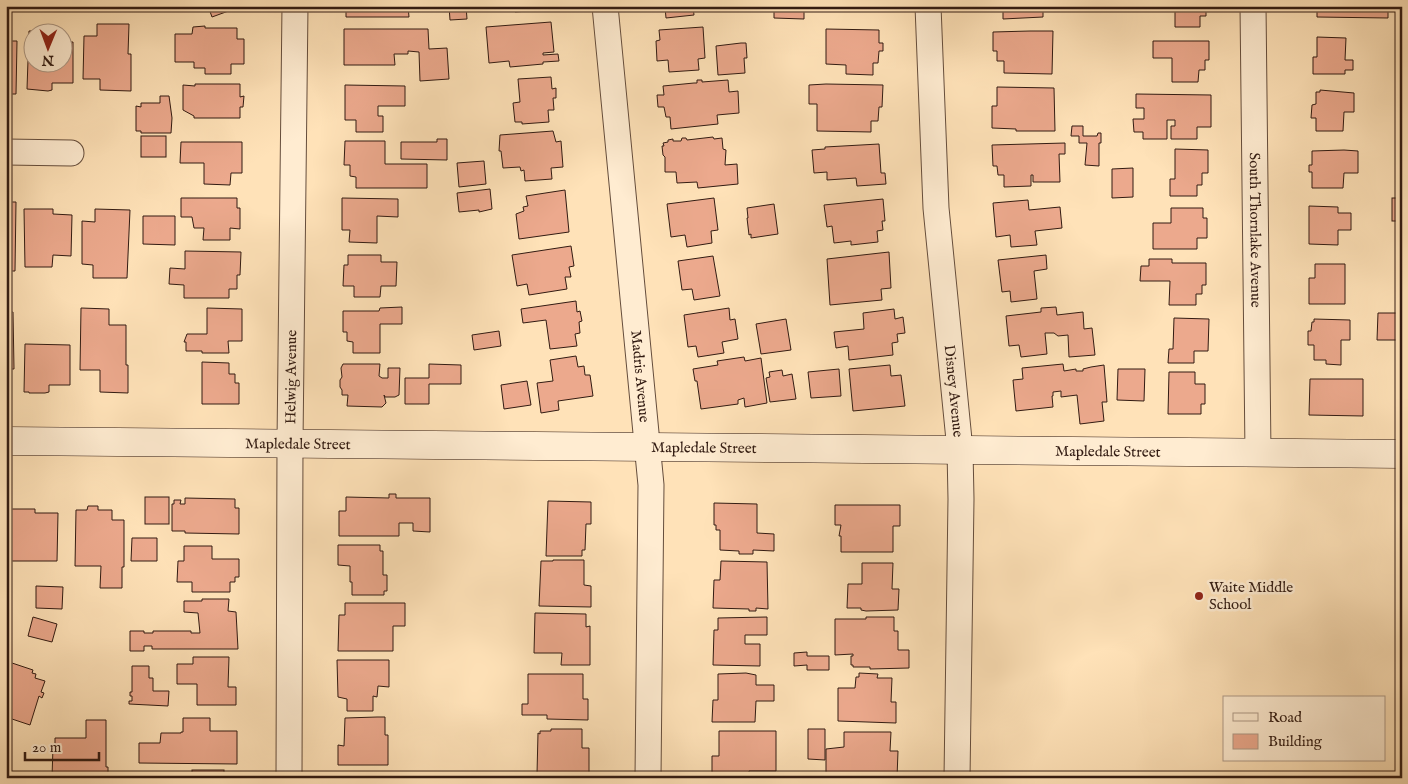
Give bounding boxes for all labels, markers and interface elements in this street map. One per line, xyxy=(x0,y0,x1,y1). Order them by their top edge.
north arrow xyxy=(22,22,72,72)
text: N xyxy=(42,51,55,69)
street label: South Thornlake Avenue xyxy=(1245,152,1266,308)
street label: Madris Avenue xyxy=(627,329,654,423)
street label: Helwig Avenue xyxy=(281,330,301,424)
street label: Disney Avenue xyxy=(940,344,968,438)
street label: Mapledale Street xyxy=(245,434,351,454)
street label: Mapledale Street xyxy=(651,438,757,457)
street label: Mapledale Street xyxy=(1055,441,1161,461)
place label: Waite Middle School xyxy=(1209,578,1293,614)
marker: Waite Middle School xyxy=(1193,590,1205,602)
legend xyxy=(1223,696,1386,762)
text: Road xyxy=(1268,708,1303,727)
scale bar xyxy=(25,729,99,761)
text: Building xyxy=(1268,732,1323,751)
text: 20 m xyxy=(32,738,62,757)

